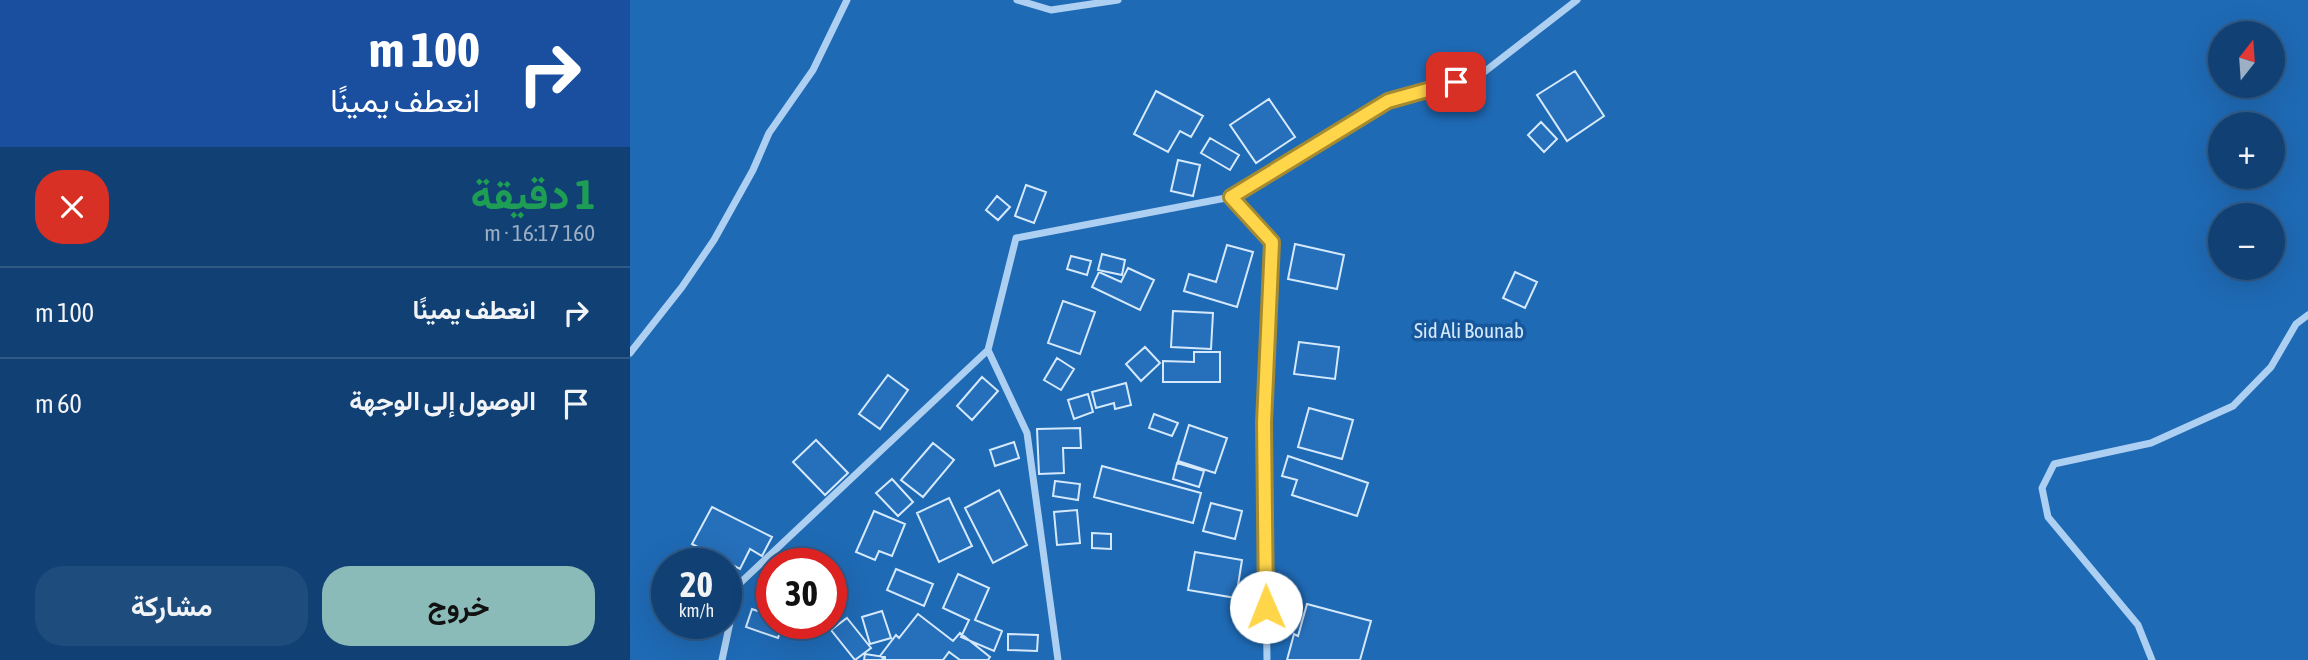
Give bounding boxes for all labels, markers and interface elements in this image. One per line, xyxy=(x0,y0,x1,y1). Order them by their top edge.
text: 100 m xyxy=(369,21,480,77)
north arrow xyxy=(2208,21,2286,98)
map controls xyxy=(2208,21,2285,280)
icon: right xyxy=(504,28,595,119)
pin xyxy=(1426,52,1486,112)
icon: arrive xyxy=(1437,63,1475,101)
text: انعطف يمينًا xyxy=(330,82,480,119)
button: + xyxy=(2208,112,2285,189)
button: close xyxy=(35,170,109,244)
text: 1 دقيقة xyxy=(470,170,595,218)
button: − xyxy=(2208,203,2285,280)
text: 160 m · 16:17 xyxy=(484,220,595,246)
icon: right xyxy=(557,294,595,332)
text: انعطف يمينًا xyxy=(413,295,536,325)
text: 100 m xyxy=(35,298,94,328)
park label: Sid Ali Bounab xyxy=(1414,318,1524,342)
icon: arrive xyxy=(557,385,595,423)
text: الوصول إلى الوجهة xyxy=(349,386,536,416)
text: 60 m xyxy=(35,389,82,419)
speed limit sign: 30 xyxy=(756,548,847,639)
text: 20 xyxy=(680,564,713,604)
button: مشاركة xyxy=(35,566,308,646)
button: خروج xyxy=(322,566,595,646)
position arrow xyxy=(1229,570,1303,644)
text: km/h xyxy=(679,600,714,621)

